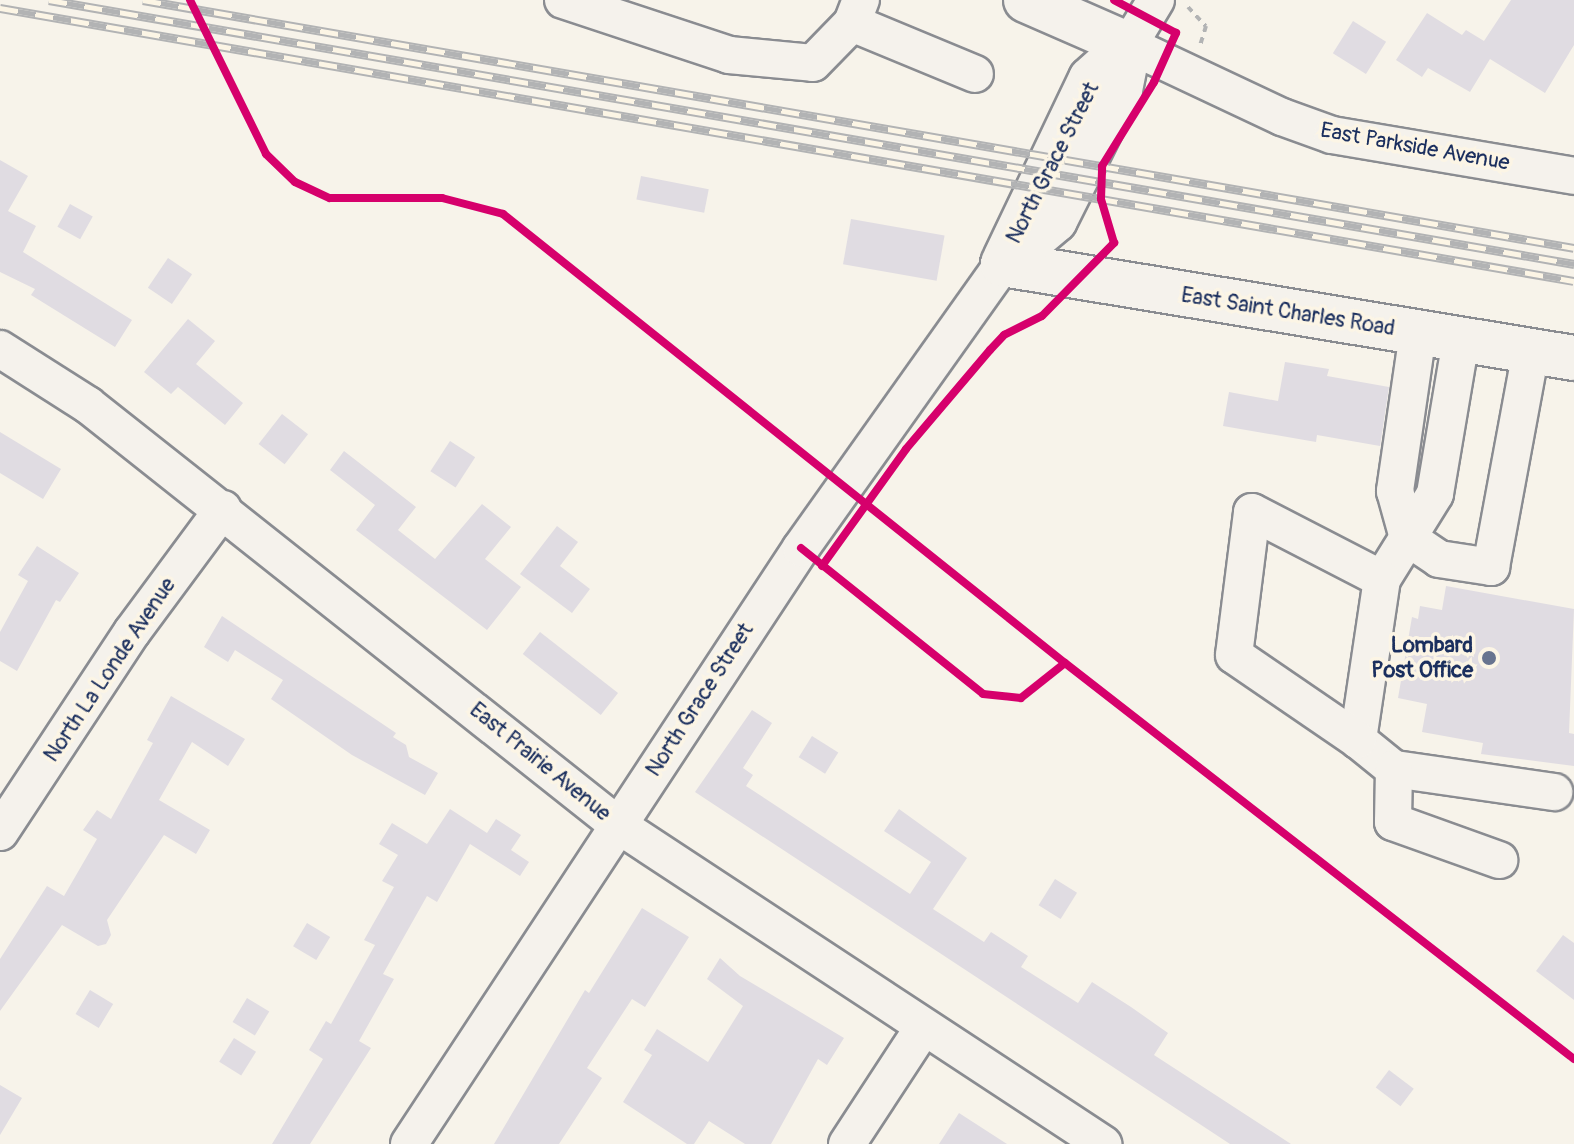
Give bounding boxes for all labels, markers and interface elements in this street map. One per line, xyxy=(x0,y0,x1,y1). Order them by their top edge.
street label: North Grace Street xyxy=(1001,78,1105,248)
street label: East Parkside Avenue xyxy=(1318,117,1512,177)
street label: East Saint Charles Road xyxy=(1179,282,1397,342)
street label: North La Londe Avenue xyxy=(38,573,182,767)
street label: North Grace Street xyxy=(641,618,759,782)
place label: Lombard Post Office xyxy=(1371,632,1473,684)
marker: Lombard Post Office xyxy=(1480,649,1498,667)
street label: East Prairie Avenue xyxy=(464,697,616,827)

